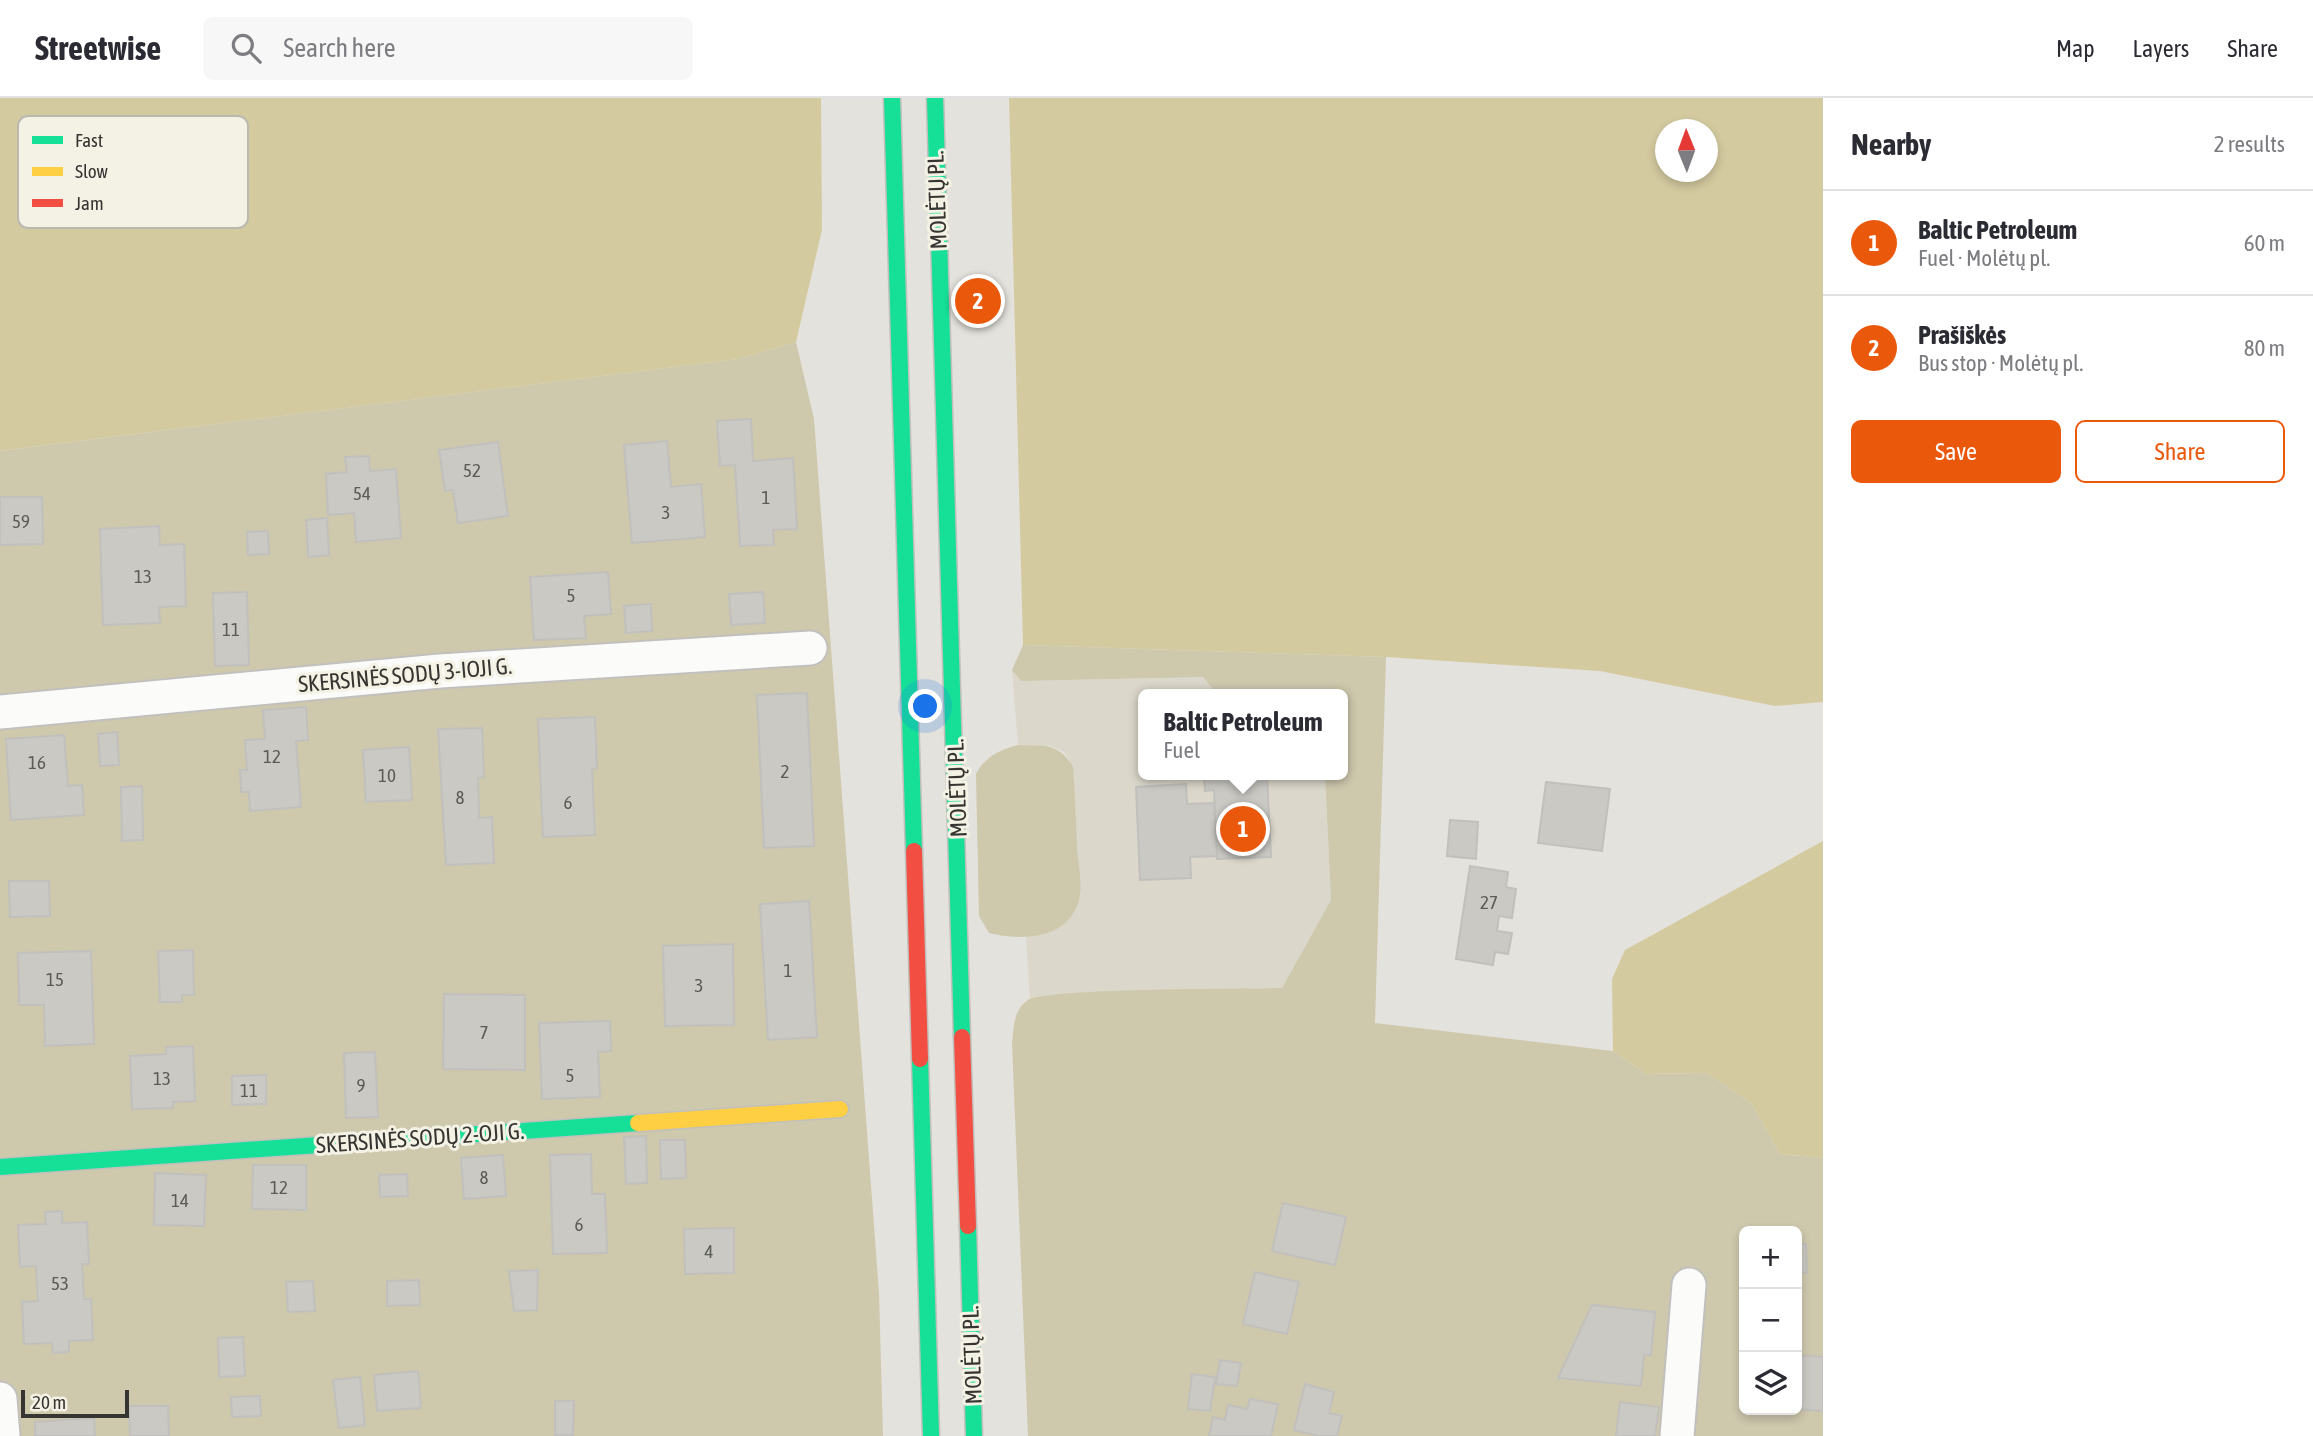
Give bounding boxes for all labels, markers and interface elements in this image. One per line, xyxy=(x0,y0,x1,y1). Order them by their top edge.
search box xyxy=(203,17,693,80)
text: Streetwise xyxy=(35,29,161,67)
icon: search xyxy=(227,29,265,67)
text: Search here xyxy=(283,33,396,63)
text: Map xyxy=(2056,35,2095,62)
text: Layers xyxy=(2133,35,2189,62)
text: Share xyxy=(2227,35,2278,62)
legend xyxy=(18,116,248,228)
north arrow xyxy=(1655,119,1718,182)
text: Nearby xyxy=(1851,127,1931,161)
text: Fast xyxy=(75,129,103,151)
text: 2 results xyxy=(2214,131,2285,157)
street label: MOLĖTŲ PL. xyxy=(922,150,952,250)
text: Slow xyxy=(75,160,109,182)
text: Jam xyxy=(75,192,104,214)
text: Baltic Petroleum xyxy=(1918,215,2077,245)
text: 1 xyxy=(1869,230,1879,256)
text: 60 m xyxy=(2244,230,2285,256)
text: Fuel · Molėtų pl. xyxy=(1918,245,2050,271)
pin: 2 xyxy=(955,275,1001,327)
text: Prašiškės xyxy=(1918,320,2006,350)
text: 2 xyxy=(1869,335,1879,361)
text: 80 m xyxy=(2244,335,2285,361)
text: Bus stop · Molėtų pl. xyxy=(1918,350,2083,376)
button: Save xyxy=(1851,420,2061,483)
button: Share xyxy=(2075,420,2285,483)
house number: 52 xyxy=(463,459,481,481)
house number: 54 xyxy=(353,482,371,504)
house number: 1 xyxy=(762,486,770,508)
house number: 3 xyxy=(662,501,670,523)
house number: 59 xyxy=(12,510,30,532)
house number: 13 xyxy=(134,565,152,587)
house number: 5 xyxy=(567,584,575,606)
house number: 11 xyxy=(222,618,240,640)
street label: SKERSINĖS SODŲ 3-IOJI G. xyxy=(297,653,513,697)
your location xyxy=(908,689,942,723)
popup xyxy=(1138,689,1348,780)
text: Baltic Petroleum xyxy=(1163,707,1323,737)
text: Fuel xyxy=(1163,737,1200,763)
street label: MOLĖTŲ PL. xyxy=(942,738,972,838)
house number: 12 xyxy=(263,745,281,767)
house number: 16 xyxy=(28,751,46,773)
house number: 2 xyxy=(781,760,789,782)
house number: 10 xyxy=(378,764,396,786)
house number: 8 xyxy=(456,786,465,808)
house number: 6 xyxy=(564,791,573,813)
pin: 1 xyxy=(1220,803,1266,855)
house number: 27 xyxy=(1480,891,1498,913)
house number: 1 xyxy=(784,959,792,981)
house number: 15 xyxy=(46,968,64,990)
house number: 3 xyxy=(695,974,703,996)
house number: 7 xyxy=(480,1021,488,1043)
house number: 5 xyxy=(566,1064,574,1086)
house number: 13 xyxy=(153,1067,171,1089)
house number: 9 xyxy=(357,1074,366,1096)
house number: 11 xyxy=(240,1079,258,1101)
street label: SKERSINĖS SODŲ 2-OJI G. xyxy=(315,1118,525,1158)
house number: 8 xyxy=(480,1166,489,1188)
house number: 12 xyxy=(270,1176,288,1198)
house number: 14 xyxy=(171,1189,189,1211)
house number: 6 xyxy=(575,1213,584,1235)
map controls xyxy=(1739,1226,1802,1415)
button: + xyxy=(1739,1226,1802,1289)
house number: 4 xyxy=(705,1240,714,1262)
house number: 53 xyxy=(51,1272,69,1294)
button: − xyxy=(1739,1289,1802,1352)
street label: MOLĖTŲ PL. xyxy=(957,1305,987,1405)
button: layers xyxy=(1739,1352,1802,1415)
scale bar xyxy=(21,1387,130,1419)
text: 20 m xyxy=(32,1391,66,1413)

